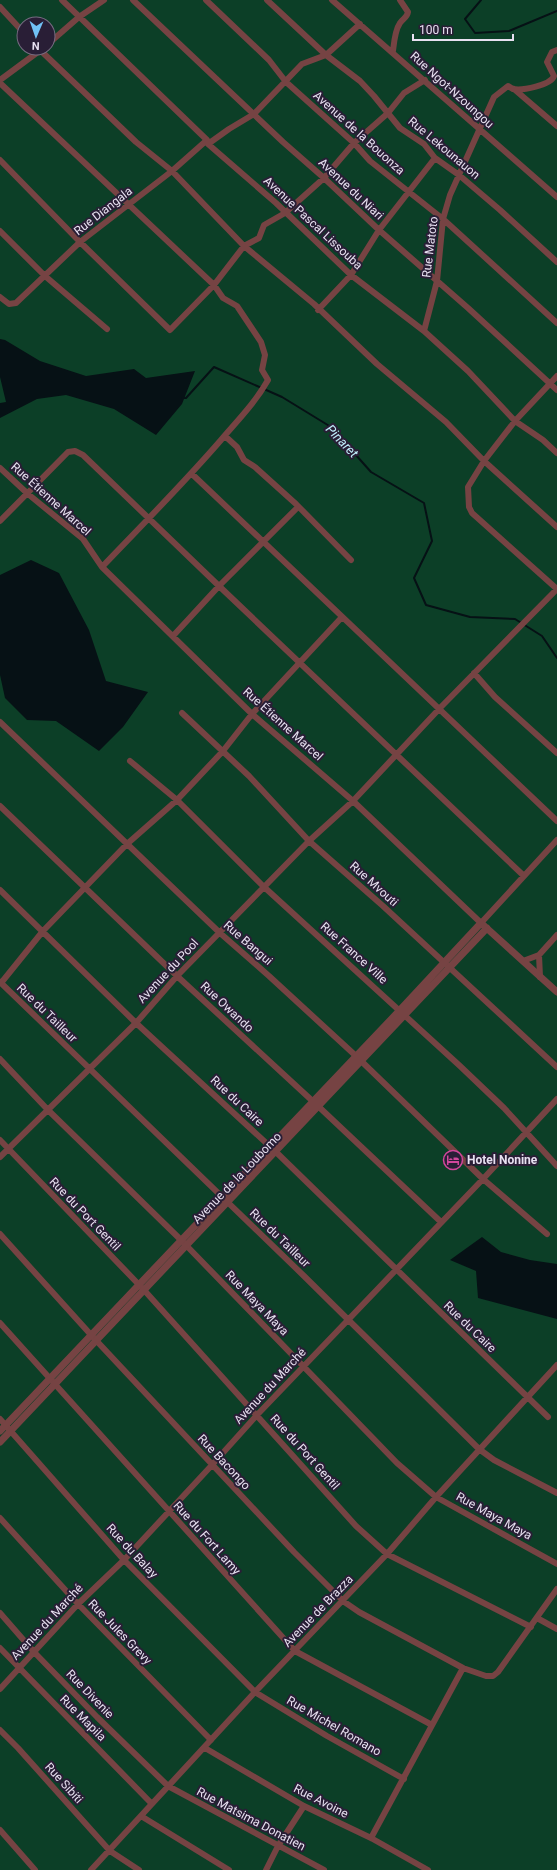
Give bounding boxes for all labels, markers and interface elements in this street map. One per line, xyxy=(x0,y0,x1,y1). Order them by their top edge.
north arrow xyxy=(16,16,56,56)
scale bar xyxy=(413,16,513,42)
text: 100 m xyxy=(419,23,453,37)
text: N xyxy=(31,39,40,52)
street label: Rue Ngot-Nzoungou xyxy=(407,49,497,131)
street label: Avenue de la Bouonza xyxy=(311,88,407,178)
street label: Rue Lekounauon xyxy=(405,114,483,182)
street label: Avenue du Niari xyxy=(316,155,386,223)
street label: Avenue Pascal Lissouba xyxy=(261,174,365,272)
street label: Rue Diangala xyxy=(71,184,135,238)
street label: Rue Matoto xyxy=(419,215,441,278)
water label: Pinaret xyxy=(323,421,362,461)
street label: Rue Étienne Marcel xyxy=(8,459,94,538)
street label: Rue Étienne Marcel xyxy=(240,684,326,763)
street label: Rue Mvouti xyxy=(347,859,401,909)
street label: Rue Bangui xyxy=(221,918,275,968)
street label: Rue France Ville xyxy=(318,919,390,987)
street label: Avenue du Pool xyxy=(135,936,201,1006)
street label: Rue Owando xyxy=(198,979,257,1035)
street label: Rue du Tailleur xyxy=(14,981,80,1045)
street label: Rue du Caire xyxy=(208,1073,266,1129)
street label: Avenue de la Loubomo xyxy=(190,1129,284,1227)
hotel icon: Hotel Nonine xyxy=(442,1149,464,1171)
place label: Hotel Nonine xyxy=(467,1153,538,1167)
street label: Rue du Port Gentil xyxy=(47,1175,123,1253)
street label: Rue du Tailleur xyxy=(247,1206,313,1270)
street label: Rue Maya Maya xyxy=(223,1268,291,1338)
street label: Rue du Caire xyxy=(441,1299,499,1355)
street label: Avenue du Marché xyxy=(231,1345,309,1427)
street label: Rue du Port Gentil xyxy=(268,1412,342,1492)
street label: Rue Bacongo xyxy=(195,1431,253,1493)
street label: Rue Maya Maya xyxy=(454,1489,534,1543)
street label: Rue du Fort Lamy xyxy=(171,1499,244,1578)
street label: Rue du Balay xyxy=(103,1521,161,1581)
street label: Avenue de Brazza xyxy=(280,1572,356,1650)
street label: Avenue du Marché xyxy=(8,1581,86,1663)
street label: Rue Jules Grevy xyxy=(85,1597,155,1668)
street label: Rue Divenie xyxy=(63,1667,117,1721)
street label: Rue Mapila xyxy=(57,1692,109,1744)
street label: Rue Michel Romano xyxy=(284,1693,384,1759)
street label: Rue Sibiti xyxy=(42,1760,86,1806)
street label: Rue Avoine xyxy=(291,1781,351,1821)
street label: Rue Matsima Donatien xyxy=(194,1784,308,1854)

